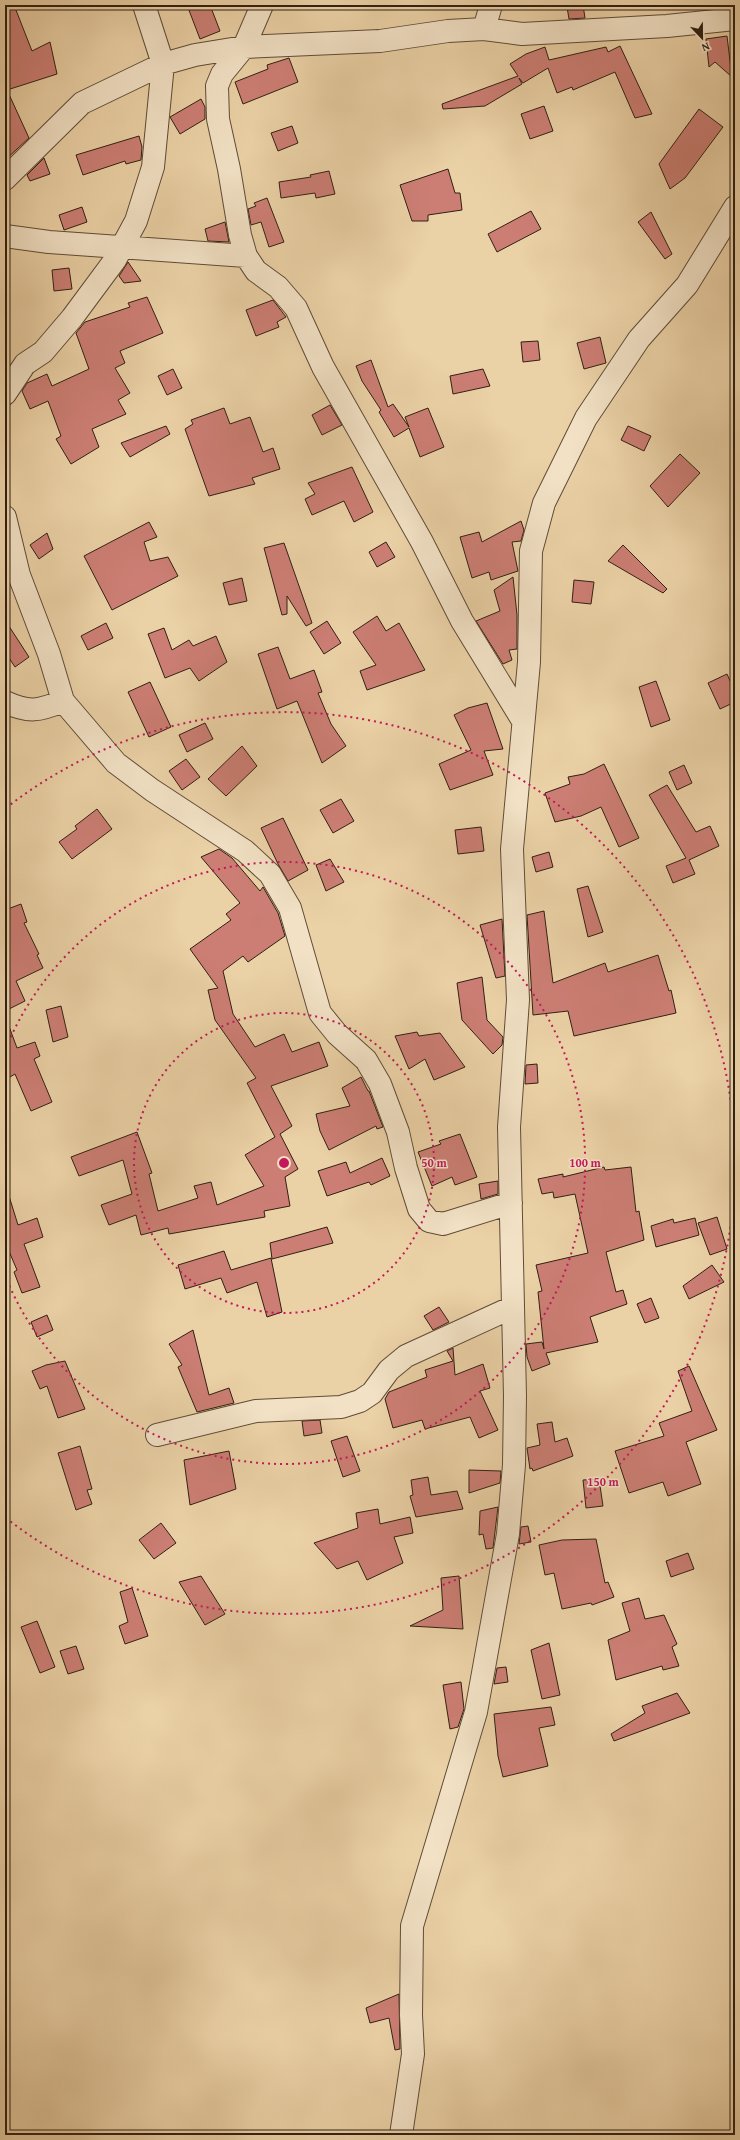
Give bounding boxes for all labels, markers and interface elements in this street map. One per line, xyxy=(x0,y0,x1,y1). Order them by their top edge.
north arrow xyxy=(682,18,722,58)
text: N xyxy=(699,38,712,56)
text: 50 m xyxy=(421,1154,447,1171)
text: 100 m xyxy=(569,1154,602,1171)
centre of rings xyxy=(277,1156,291,1170)
text: 150 m xyxy=(587,1473,620,1490)

